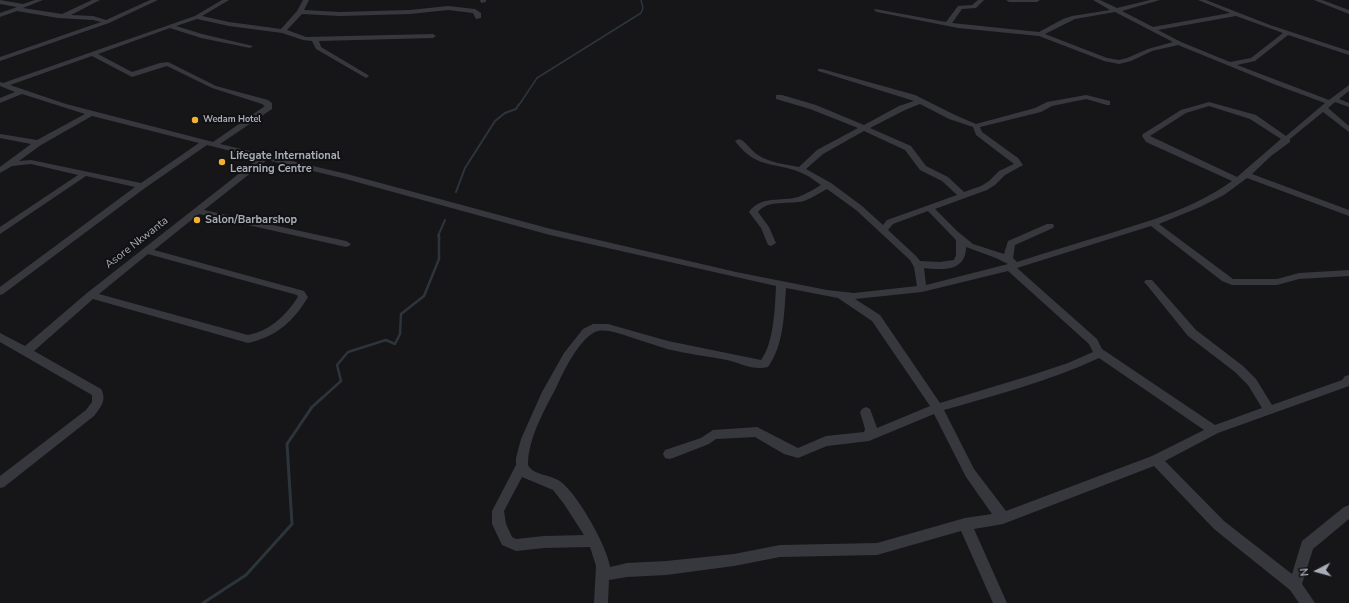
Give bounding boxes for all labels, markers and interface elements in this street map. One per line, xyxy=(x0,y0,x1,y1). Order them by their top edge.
marker: Wedam Hotel xyxy=(190,115,200,125)
place label: Wedam Hotel xyxy=(203,115,261,125)
place label: Lifegate International Learning Centre xyxy=(230,149,340,175)
marker: Lifegate International Learning Centre xyxy=(217,157,227,167)
place label: Salon/Barbarshop xyxy=(205,213,297,227)
street label: Asore Nkwanta xyxy=(103,214,171,272)
marker: Salon/Barbarshop xyxy=(192,215,202,225)
north arrow xyxy=(1297,551,1337,591)
text: N xyxy=(1297,567,1312,577)

